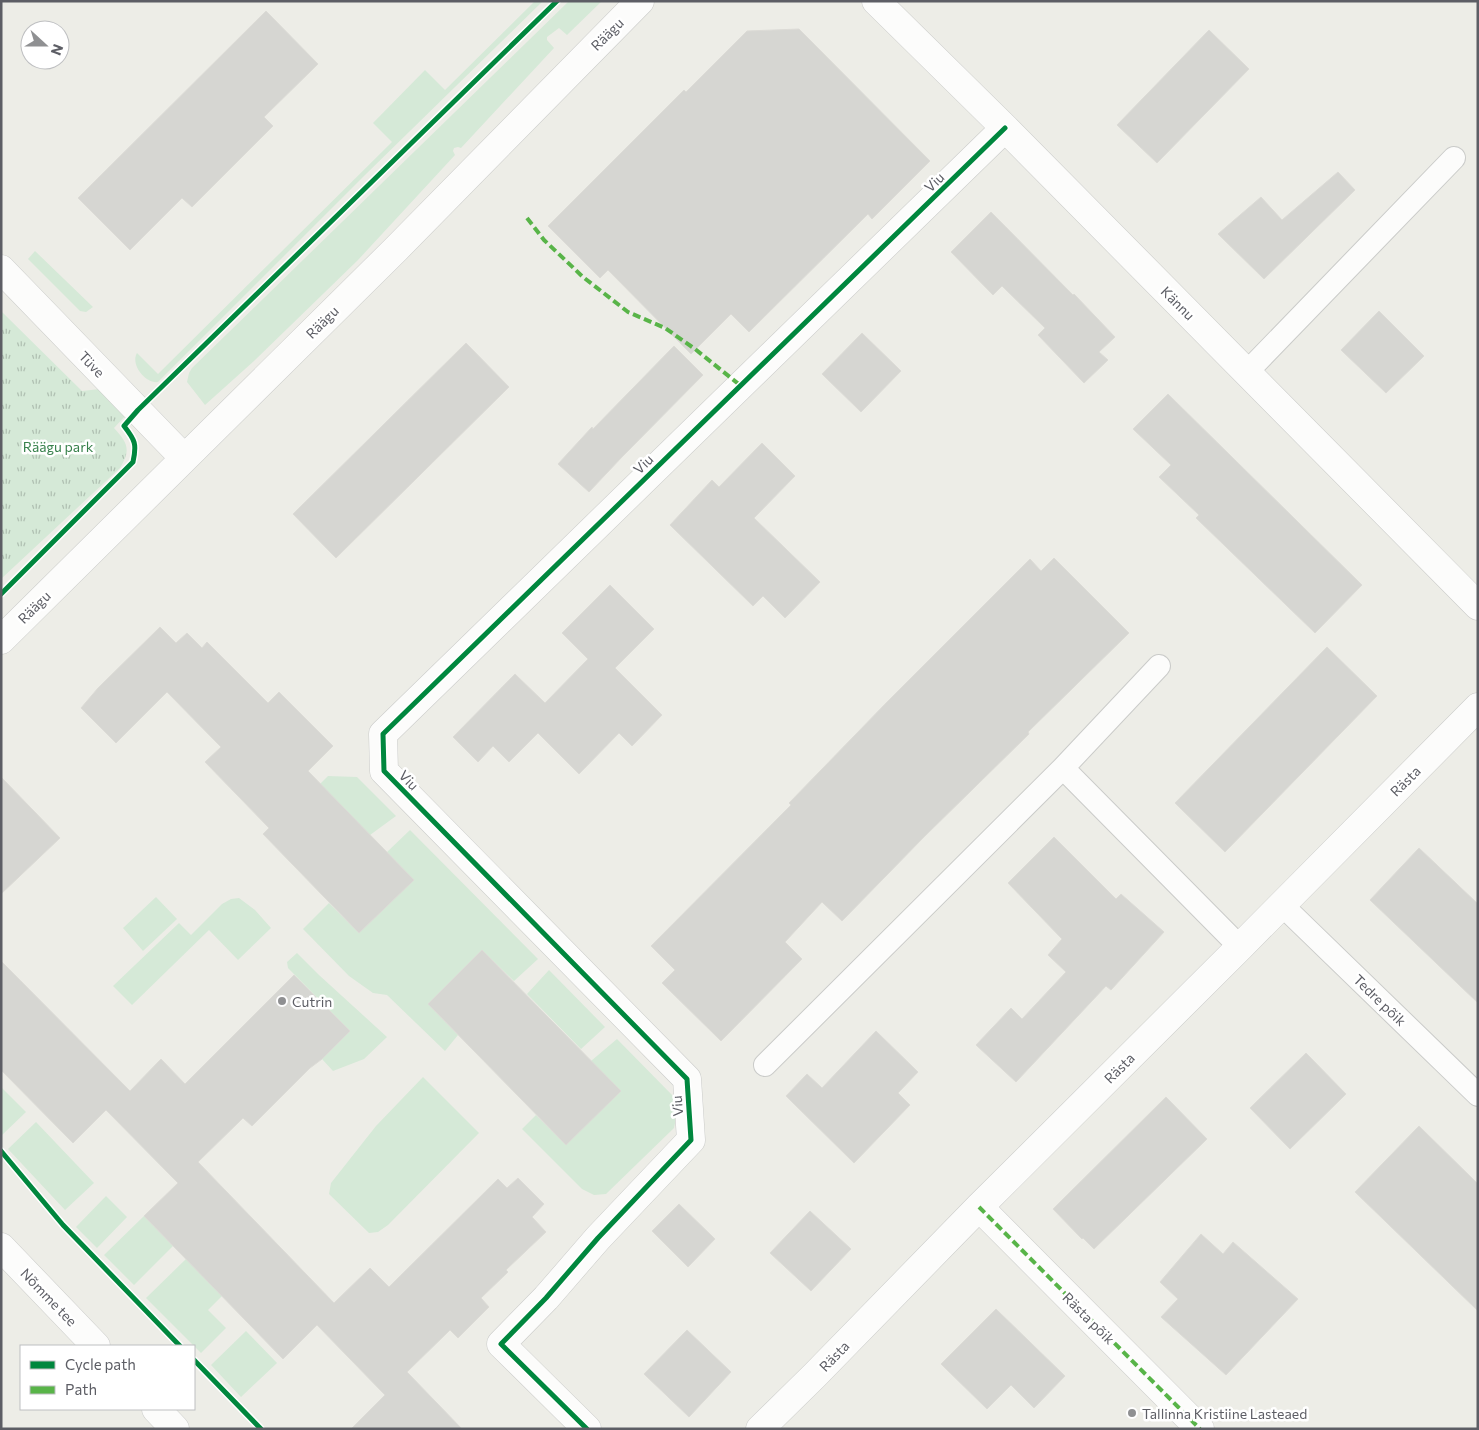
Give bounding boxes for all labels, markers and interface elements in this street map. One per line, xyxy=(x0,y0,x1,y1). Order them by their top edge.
street label: Räägu xyxy=(587,14,627,54)
north arrow xyxy=(20,20,70,70)
text: N xyxy=(48,42,67,58)
street label: Viu xyxy=(921,169,947,195)
street label: Kännu xyxy=(1158,283,1198,323)
street label: Räägu xyxy=(302,302,342,342)
street label: Tüve xyxy=(75,347,109,381)
park label: Räägu park xyxy=(23,438,94,455)
street label: Viu xyxy=(630,451,656,477)
street label: Räägu xyxy=(14,587,54,627)
street label: Rästa xyxy=(1386,762,1424,800)
street label: Viu xyxy=(396,767,422,793)
street label: Tedre põik xyxy=(1350,971,1410,1030)
place label: Cutrin xyxy=(292,993,332,1010)
marker: Cutrin xyxy=(276,995,288,1007)
street label: Rästa xyxy=(1100,1049,1138,1087)
street label: Viu xyxy=(668,1095,686,1117)
street label: Nõmme tee xyxy=(17,1265,81,1329)
street label: Rästa põik xyxy=(1059,1288,1119,1348)
street label: Rästa xyxy=(815,1337,853,1375)
legend xyxy=(20,1345,195,1410)
text: Cycle path xyxy=(65,1355,136,1373)
text: Path xyxy=(65,1380,97,1398)
place label: Tallinna Kristiine Lasteaed xyxy=(1142,1405,1307,1422)
marker: Tallinna Kristiine Lasteaed xyxy=(1126,1407,1138,1419)

